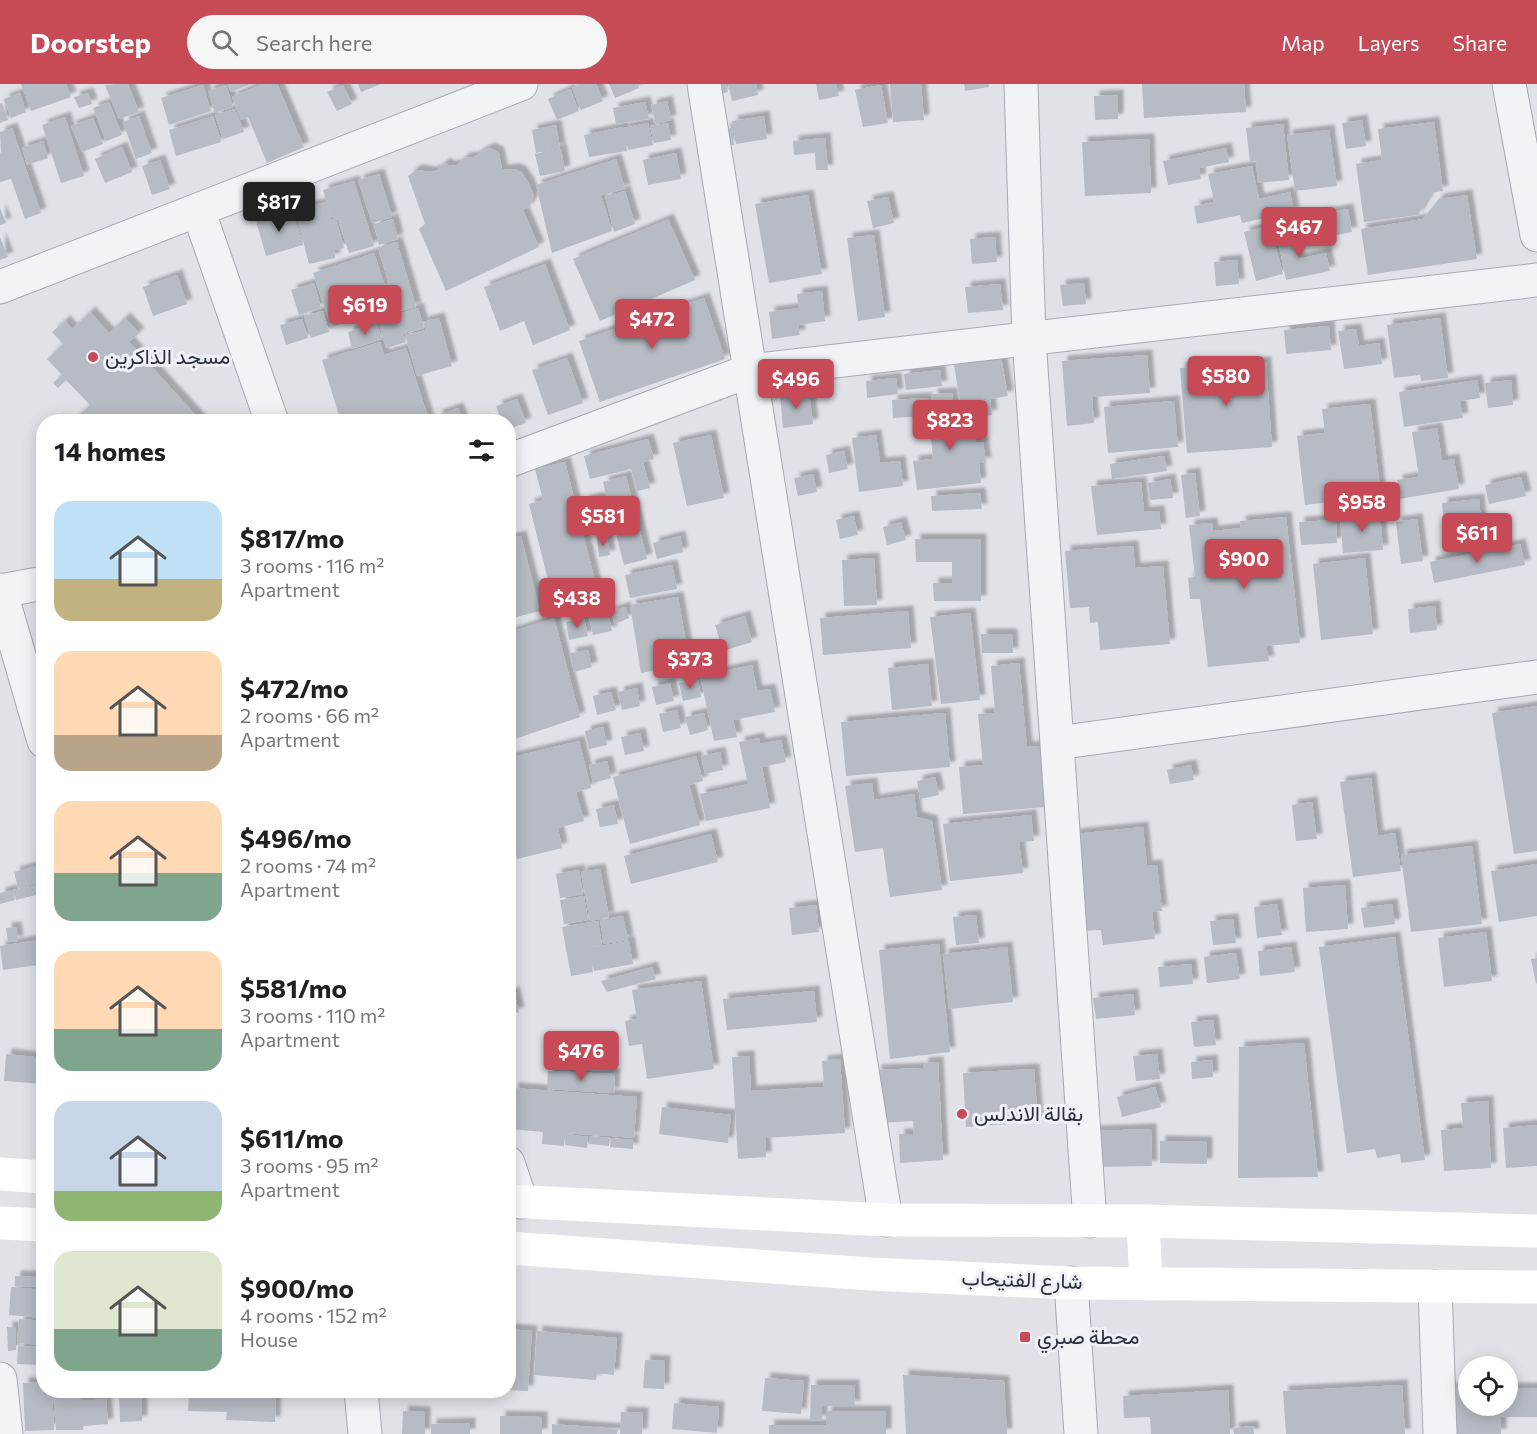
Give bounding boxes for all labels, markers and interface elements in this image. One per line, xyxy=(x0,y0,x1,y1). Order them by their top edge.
search box xyxy=(187,15,607,69)
text: Doorstep xyxy=(30,25,151,59)
icon: search xyxy=(208,26,241,59)
text: Search here xyxy=(256,29,372,56)
text: Map xyxy=(1281,30,1325,55)
text: Layers xyxy=(1358,30,1420,55)
text: Share xyxy=(1453,30,1507,55)
pin: $817 xyxy=(243,182,315,233)
text: $817 xyxy=(257,189,301,213)
pin: $467 xyxy=(1263,207,1335,258)
text: $467 xyxy=(1276,214,1322,238)
pin: $619 xyxy=(329,285,401,336)
text: $619 xyxy=(342,292,388,316)
pin: $472 xyxy=(616,299,688,350)
text: $472 xyxy=(629,306,675,330)
place label: مسجد الذاكرين xyxy=(105,343,230,370)
marker: مسجد الذاكرين xyxy=(86,350,100,364)
pin: $580 xyxy=(1190,356,1262,407)
pin: $496 xyxy=(760,359,832,410)
text: $580 xyxy=(1202,363,1250,387)
text: $496 xyxy=(772,366,820,390)
pin: $823 xyxy=(914,400,986,451)
text: $823 xyxy=(927,407,973,431)
icon: filters xyxy=(465,434,498,467)
text: 14 homes xyxy=(54,435,166,466)
pin: $958 xyxy=(1326,482,1398,533)
text: $958 xyxy=(1338,489,1386,513)
pin: $581 xyxy=(567,496,639,547)
text: $581 xyxy=(581,503,625,527)
pin: $611 xyxy=(1441,513,1513,564)
text: $611 xyxy=(1456,520,1498,544)
text: $817/mo xyxy=(240,522,344,553)
icon: home xyxy=(102,525,174,597)
pin: $900 xyxy=(1208,539,1280,590)
text: $900 xyxy=(1219,546,1269,570)
text: 3 rooms · 116 m² xyxy=(240,553,384,577)
text: Apartment xyxy=(240,577,340,601)
pin: $438 xyxy=(541,578,613,629)
text: $438 xyxy=(553,585,601,609)
pin: $373 xyxy=(654,639,726,690)
text: $373 xyxy=(667,646,713,670)
text: $472/mo xyxy=(240,672,349,703)
icon: home xyxy=(102,675,174,747)
text: 2 rooms · 66 m² xyxy=(240,703,379,727)
text: Apartment xyxy=(240,727,340,751)
text: $496/mo xyxy=(240,822,352,853)
icon: home xyxy=(102,825,174,897)
text: 2 rooms · 74 m² xyxy=(240,853,376,877)
text: Apartment xyxy=(240,877,340,901)
text: $581/mo xyxy=(240,972,347,1003)
icon: home xyxy=(102,975,174,1047)
text: 3 rooms · 110 m² xyxy=(240,1003,385,1027)
text: Apartment xyxy=(240,1027,340,1051)
pin: $476 xyxy=(545,1031,617,1082)
text: $476 xyxy=(558,1038,604,1062)
place label: بقالة الاندلس xyxy=(974,1100,1083,1126)
marker: بقالة الاندلس xyxy=(955,1107,969,1121)
text: $611/mo xyxy=(240,1122,344,1153)
icon: home xyxy=(102,1125,174,1197)
text: 3 rooms · 95 m² xyxy=(240,1153,379,1177)
text: Apartment xyxy=(240,1177,340,1201)
street label: شارع الفتيحاب xyxy=(961,1264,1083,1296)
text: $900/mo xyxy=(240,1272,354,1303)
icon: home xyxy=(102,1275,174,1347)
text: 4 rooms · 152 m² xyxy=(240,1303,387,1327)
place label: محطة صبري xyxy=(1037,1323,1139,1354)
text: House xyxy=(240,1327,298,1351)
marker: محطة صبري xyxy=(1018,1330,1032,1344)
map controls xyxy=(1458,1356,1518,1416)
button: locate xyxy=(1458,1356,1518,1416)

